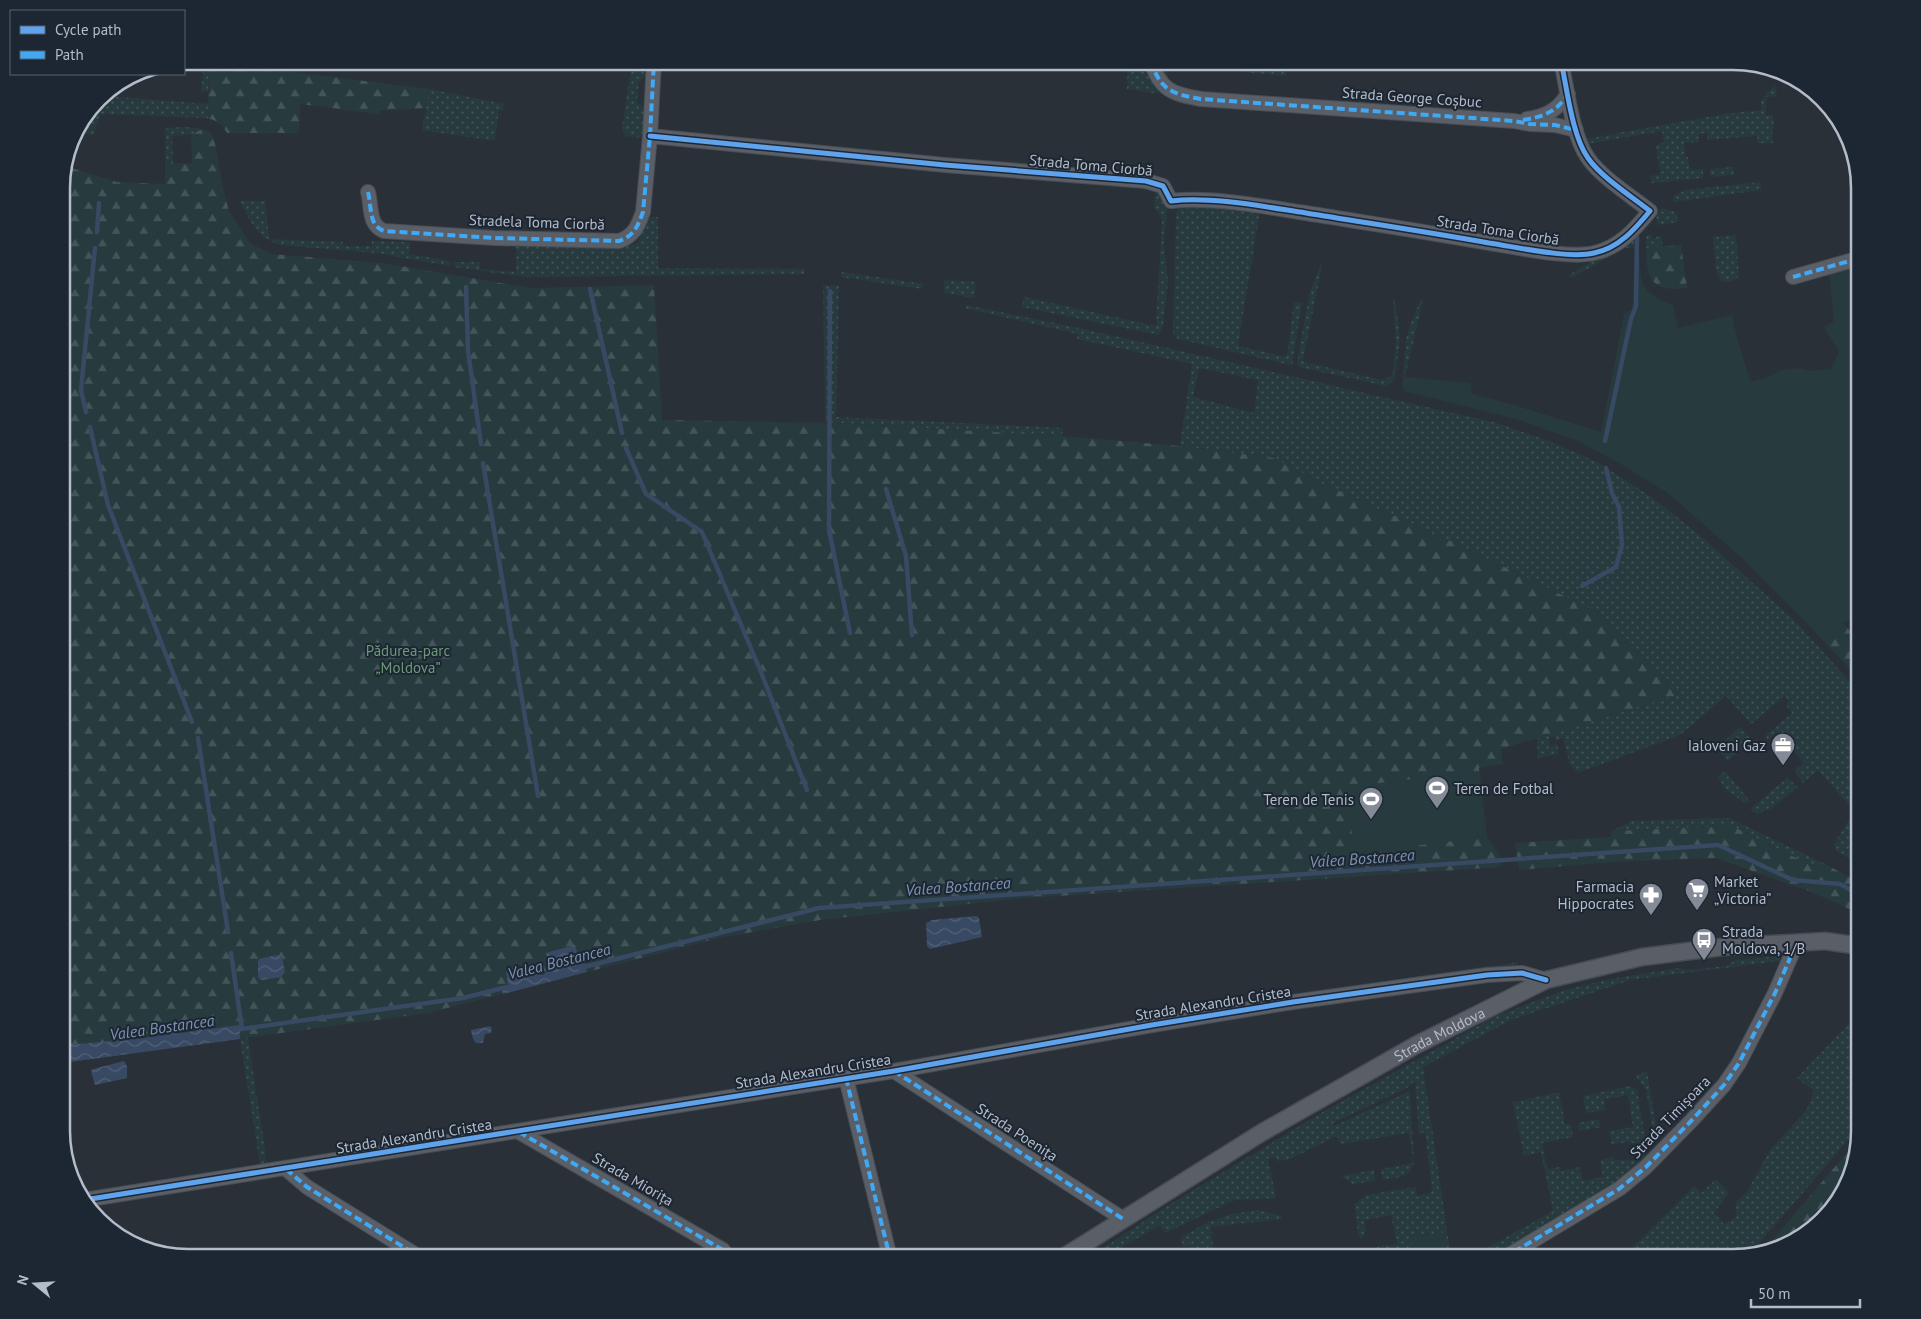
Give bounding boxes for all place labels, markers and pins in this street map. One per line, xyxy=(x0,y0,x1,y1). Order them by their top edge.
office icon: Ialoveni Gaz xyxy=(1770,732,1796,766)
place label: Ialoveni Gaz xyxy=(1688,736,1766,755)
sports icon: Teren de Fotbal xyxy=(1424,775,1450,809)
place label: Teren de Fotbal xyxy=(1454,779,1554,798)
sports icon: Teren de Tenis xyxy=(1358,786,1384,820)
place label: Teren de Tenis xyxy=(1263,790,1354,809)
place label: Market „Victoria” xyxy=(1714,872,1771,908)
place label: Farmacia Hippocrates xyxy=(1557,877,1634,913)
supermarket icon: Market „Victoria” xyxy=(1684,877,1710,911)
pharmacy icon: Farmacia Hippocrates xyxy=(1638,882,1664,916)
place label: Strada Moldova, 1/B xyxy=(1722,922,1805,958)
bus stop icon: Strada Moldova, 1/B xyxy=(1691,927,1717,961)

